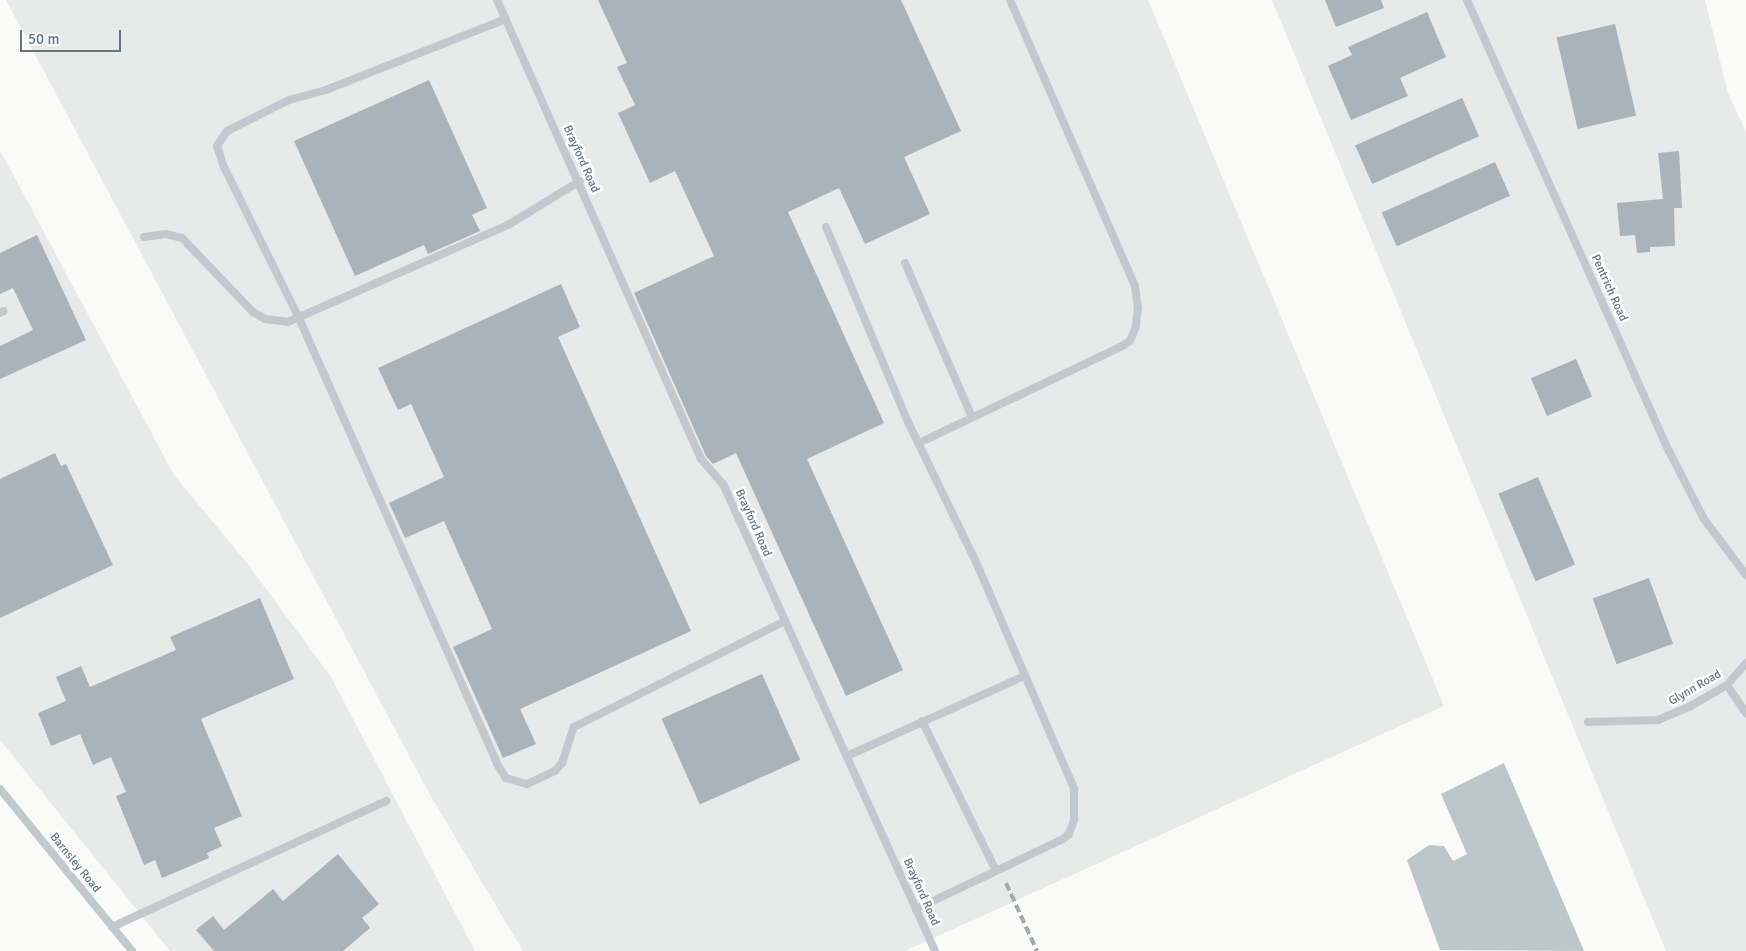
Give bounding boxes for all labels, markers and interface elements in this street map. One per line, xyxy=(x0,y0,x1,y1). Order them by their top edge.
scale bar xyxy=(22,20,124,52)
text: 50 m xyxy=(28,30,59,48)
street label: Brayford Road xyxy=(560,123,602,195)
street label: Pentrich Road xyxy=(1588,252,1630,324)
street label: Brayford Road xyxy=(732,487,774,559)
street label: Glynn Road xyxy=(1666,667,1724,709)
street label: Barnsley Road xyxy=(47,830,103,896)
street label: Brayford Road xyxy=(900,856,942,928)

